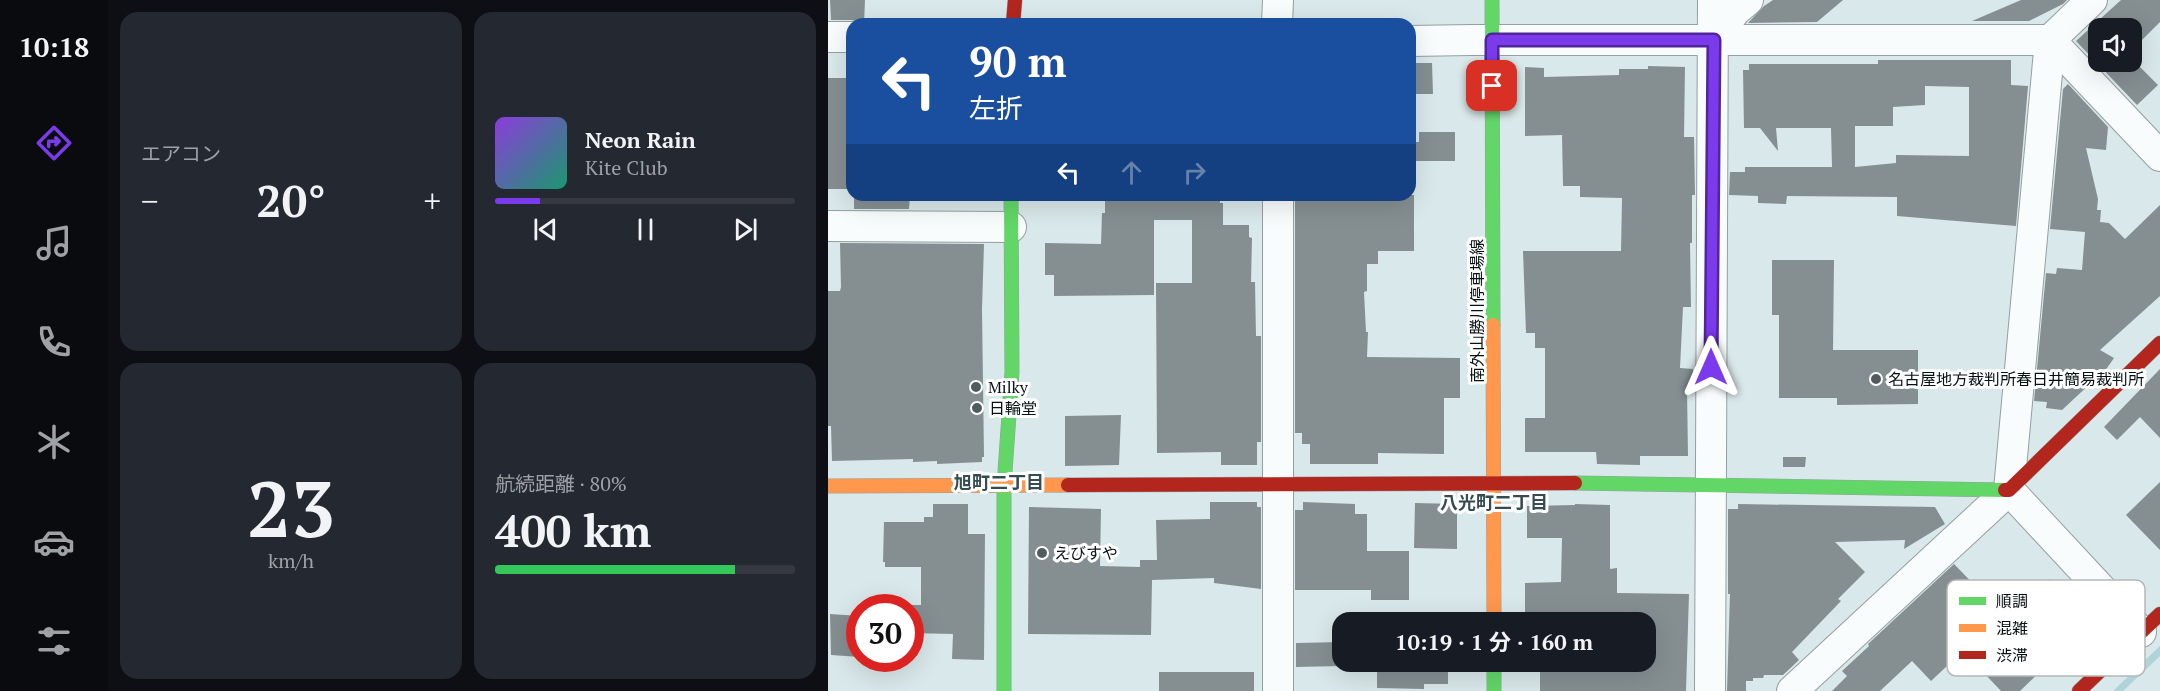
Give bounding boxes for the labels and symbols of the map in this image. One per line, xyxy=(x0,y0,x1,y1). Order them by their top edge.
pin xyxy=(1466,60,1517,111)
street label: 南外山勝川停車場線 xyxy=(1466,239,1488,383)
position arrow xyxy=(1679,335,1743,399)
place label: 名古屋地方裁判所春日井簡易裁判所 xyxy=(1888,368,2144,390)
marker: 名古屋地方裁判所春日井簡易裁判所 xyxy=(1869,372,1883,386)
place label: Milky xyxy=(988,376,1029,398)
marker: Milky xyxy=(969,380,983,394)
place label: 日輪堂 xyxy=(989,397,1037,419)
marker: 日輪堂 xyxy=(970,401,984,415)
district label: 旭町二丁目 xyxy=(954,470,1044,494)
district label: 八光町二丁目 xyxy=(1440,490,1548,514)
place label: えびすや xyxy=(1054,542,1118,564)
marker: えびすや xyxy=(1035,546,1049,560)
legend xyxy=(1947,580,2145,676)
text: 順調 xyxy=(1996,590,2028,612)
speed limit sign: 30 xyxy=(846,594,924,672)
text: 混雑 xyxy=(1996,617,2028,639)
text: 渋滞 xyxy=(1996,644,2028,666)

